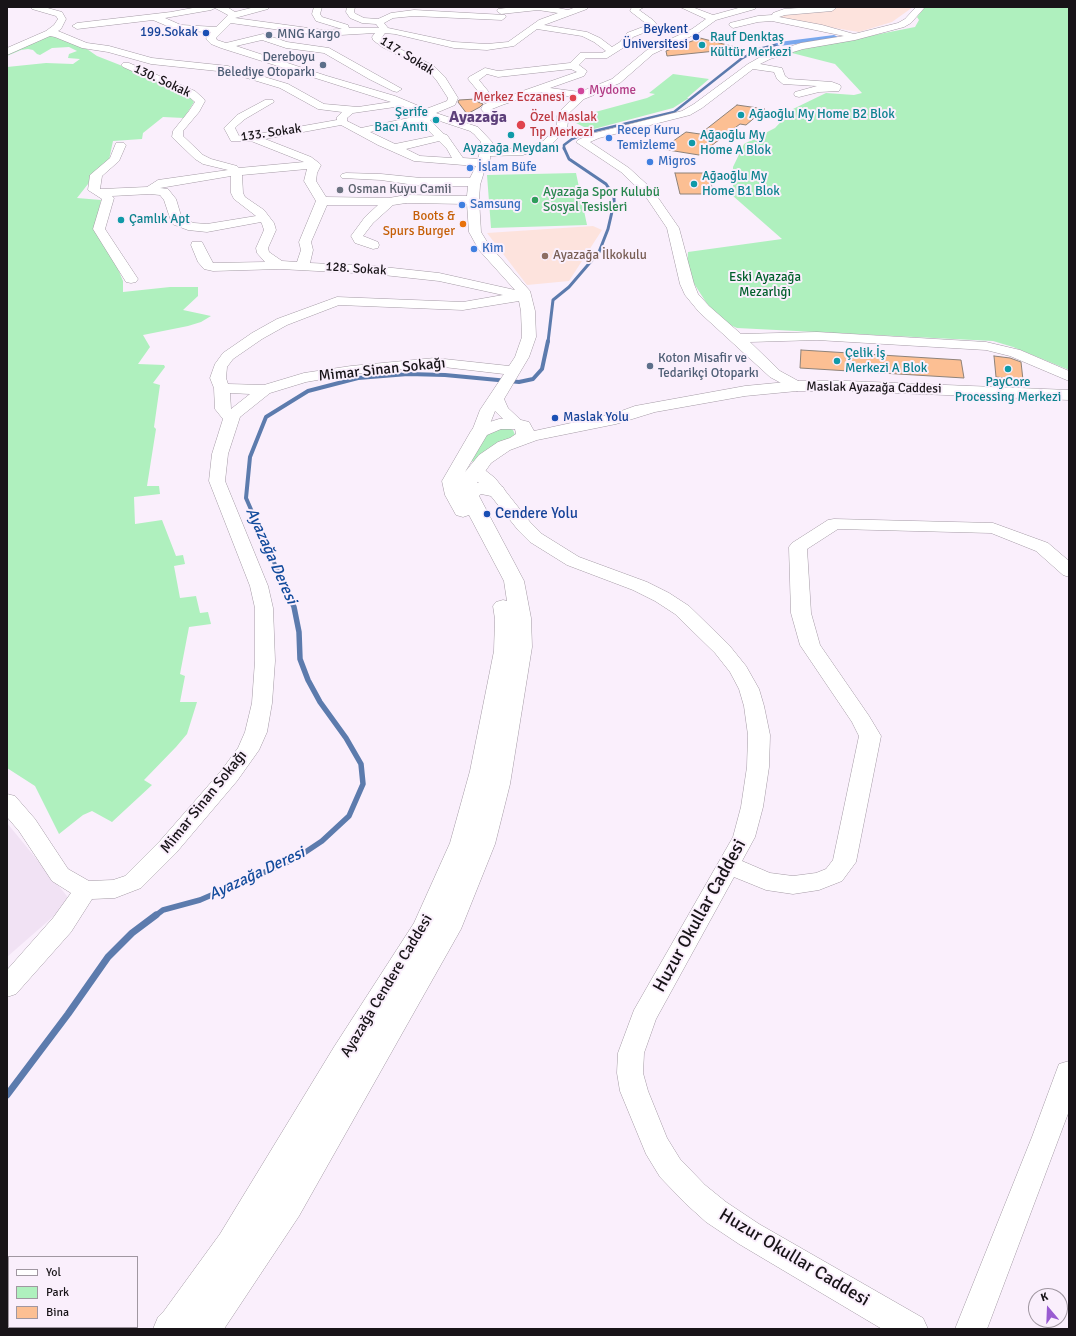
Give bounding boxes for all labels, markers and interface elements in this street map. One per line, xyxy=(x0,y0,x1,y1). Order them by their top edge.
place label: Beykent Üniversitesi xyxy=(622,22,688,53)
place label: 199.Sokak xyxy=(140,25,198,41)
place label: MNG Kargo xyxy=(277,27,340,43)
marker: 199.Sokak xyxy=(201,28,211,38)
marker: MNG Kargo xyxy=(264,30,274,40)
place label: Rauf Denktaş Kültür Merkezi xyxy=(710,30,791,61)
marker: Beykent Üniversitesi xyxy=(691,32,701,42)
street label: 117. Sokak xyxy=(377,33,437,79)
marker: Rauf Denktaş Kültür Merkezi xyxy=(697,40,707,50)
place label: Dereboyu Belediye Otoparkı xyxy=(217,50,315,81)
marker: Dereboyu Belediye Otoparkı xyxy=(318,60,328,70)
street label: 130. Sokak xyxy=(131,61,193,101)
place label: Mydome xyxy=(589,83,636,99)
marker: Mydome xyxy=(576,86,586,96)
place label: Merkez Eczanesi xyxy=(473,90,565,106)
marker: Merkez Eczanesi xyxy=(568,93,578,103)
place label: Şerife Bacı Anıtı xyxy=(374,105,428,136)
place label: Ağaoğlu My Home B2 Blok xyxy=(749,107,895,123)
district label: Ayazağa xyxy=(449,108,507,128)
place label: Özel Maslak Tıp Merkezi xyxy=(530,110,597,141)
marker: Ağaoğlu My Home B2 Blok xyxy=(736,110,746,120)
marker: Şerife Bacı Anıtı xyxy=(431,115,441,125)
marker: Özel Maslak Tıp Merkezi xyxy=(515,119,527,131)
street label: 133. Sokak xyxy=(240,121,302,145)
place label: Recep Kuru Temizleme xyxy=(617,123,680,154)
place label: Ağaoğlu My Home A Blok xyxy=(700,128,771,159)
marker: Ayazağa Meydanı xyxy=(506,130,516,140)
marker: Recep Kuru Temizleme xyxy=(604,133,614,143)
marker: Ağaoğlu My Home A Blok xyxy=(687,138,697,148)
place label: Ayazağa Meydanı xyxy=(463,141,559,157)
place label: Migros xyxy=(658,154,696,170)
marker: Migros xyxy=(645,157,655,167)
place label: İslam Büfe xyxy=(478,160,537,176)
marker: İslam Büfe xyxy=(465,163,475,173)
place label: Ağaoğlu My Home B1 Blok xyxy=(702,169,780,200)
marker: Ağaoğlu My Home B1 Blok xyxy=(689,179,699,189)
place label: Osman Kuyu Camii xyxy=(348,182,452,198)
marker: Osman Kuyu Camii xyxy=(335,185,345,195)
place label: Ayazağa Spor Kulubü Sosyal Tesisleri xyxy=(543,185,660,216)
marker: Ayazağa Spor Kulubü Sosyal Tesisleri xyxy=(530,195,540,205)
place label: Samsung xyxy=(470,197,521,213)
marker: Samsung xyxy=(457,200,467,210)
place label: Boots & Spurs Burger xyxy=(383,209,455,240)
place label: Çamlık Apt xyxy=(129,212,190,228)
marker: Çamlık Apt xyxy=(116,215,126,225)
marker: Boots & Spurs Burger xyxy=(458,219,468,229)
place label: Kim xyxy=(482,241,504,257)
marker: Kim xyxy=(469,244,479,254)
place label: Ayazağa İlkokulu xyxy=(553,248,647,264)
marker: Ayazağa İlkokulu xyxy=(540,251,550,261)
street label: 128. Sokak xyxy=(325,259,387,279)
park label: Eski Ayazağa Mezarlığı xyxy=(729,270,801,301)
place label: Çelik İş Merkezi A Blok xyxy=(845,346,927,377)
place label: Koton Misafir ve Tedarikçi Otoparkı xyxy=(658,351,759,382)
street label: Mimar Sinan Sokağı xyxy=(318,354,446,386)
marker: Çelik İş Merkezi A Blok xyxy=(832,356,842,366)
marker: Koton Misafir ve Tedarikçi Otoparkı xyxy=(645,361,655,371)
marker: PayCore Processing Merkezi xyxy=(1003,364,1013,374)
place label: PayCore Processing Merkezi xyxy=(955,375,1061,406)
street label: Maslak Ayazağa Caddesi xyxy=(806,379,942,397)
place label: Maslak Yolu xyxy=(563,410,629,426)
marker: Maslak Yolu xyxy=(550,413,560,423)
water label: Ayazağa Deresi xyxy=(241,505,301,607)
place label: Cendere Yolu xyxy=(495,505,578,523)
marker: Cendere Yolu xyxy=(482,509,492,519)
street label: Mimar Sinan Sokağı xyxy=(157,747,251,857)
street label: Huzur Okullar Caddesi xyxy=(649,836,751,996)
water label: Ayazağa Deresi xyxy=(206,843,308,905)
street label: Ayazağa Cendere Caddesi xyxy=(337,911,437,1061)
street label: Huzur Okullar Caddesi xyxy=(715,1205,873,1311)
legend xyxy=(8,1256,138,1328)
text: Yol xyxy=(46,1265,61,1280)
text: Park xyxy=(46,1285,69,1300)
north arrow xyxy=(1028,1288,1068,1328)
text: K xyxy=(1039,1290,1050,1304)
text: Bina xyxy=(46,1305,69,1320)

